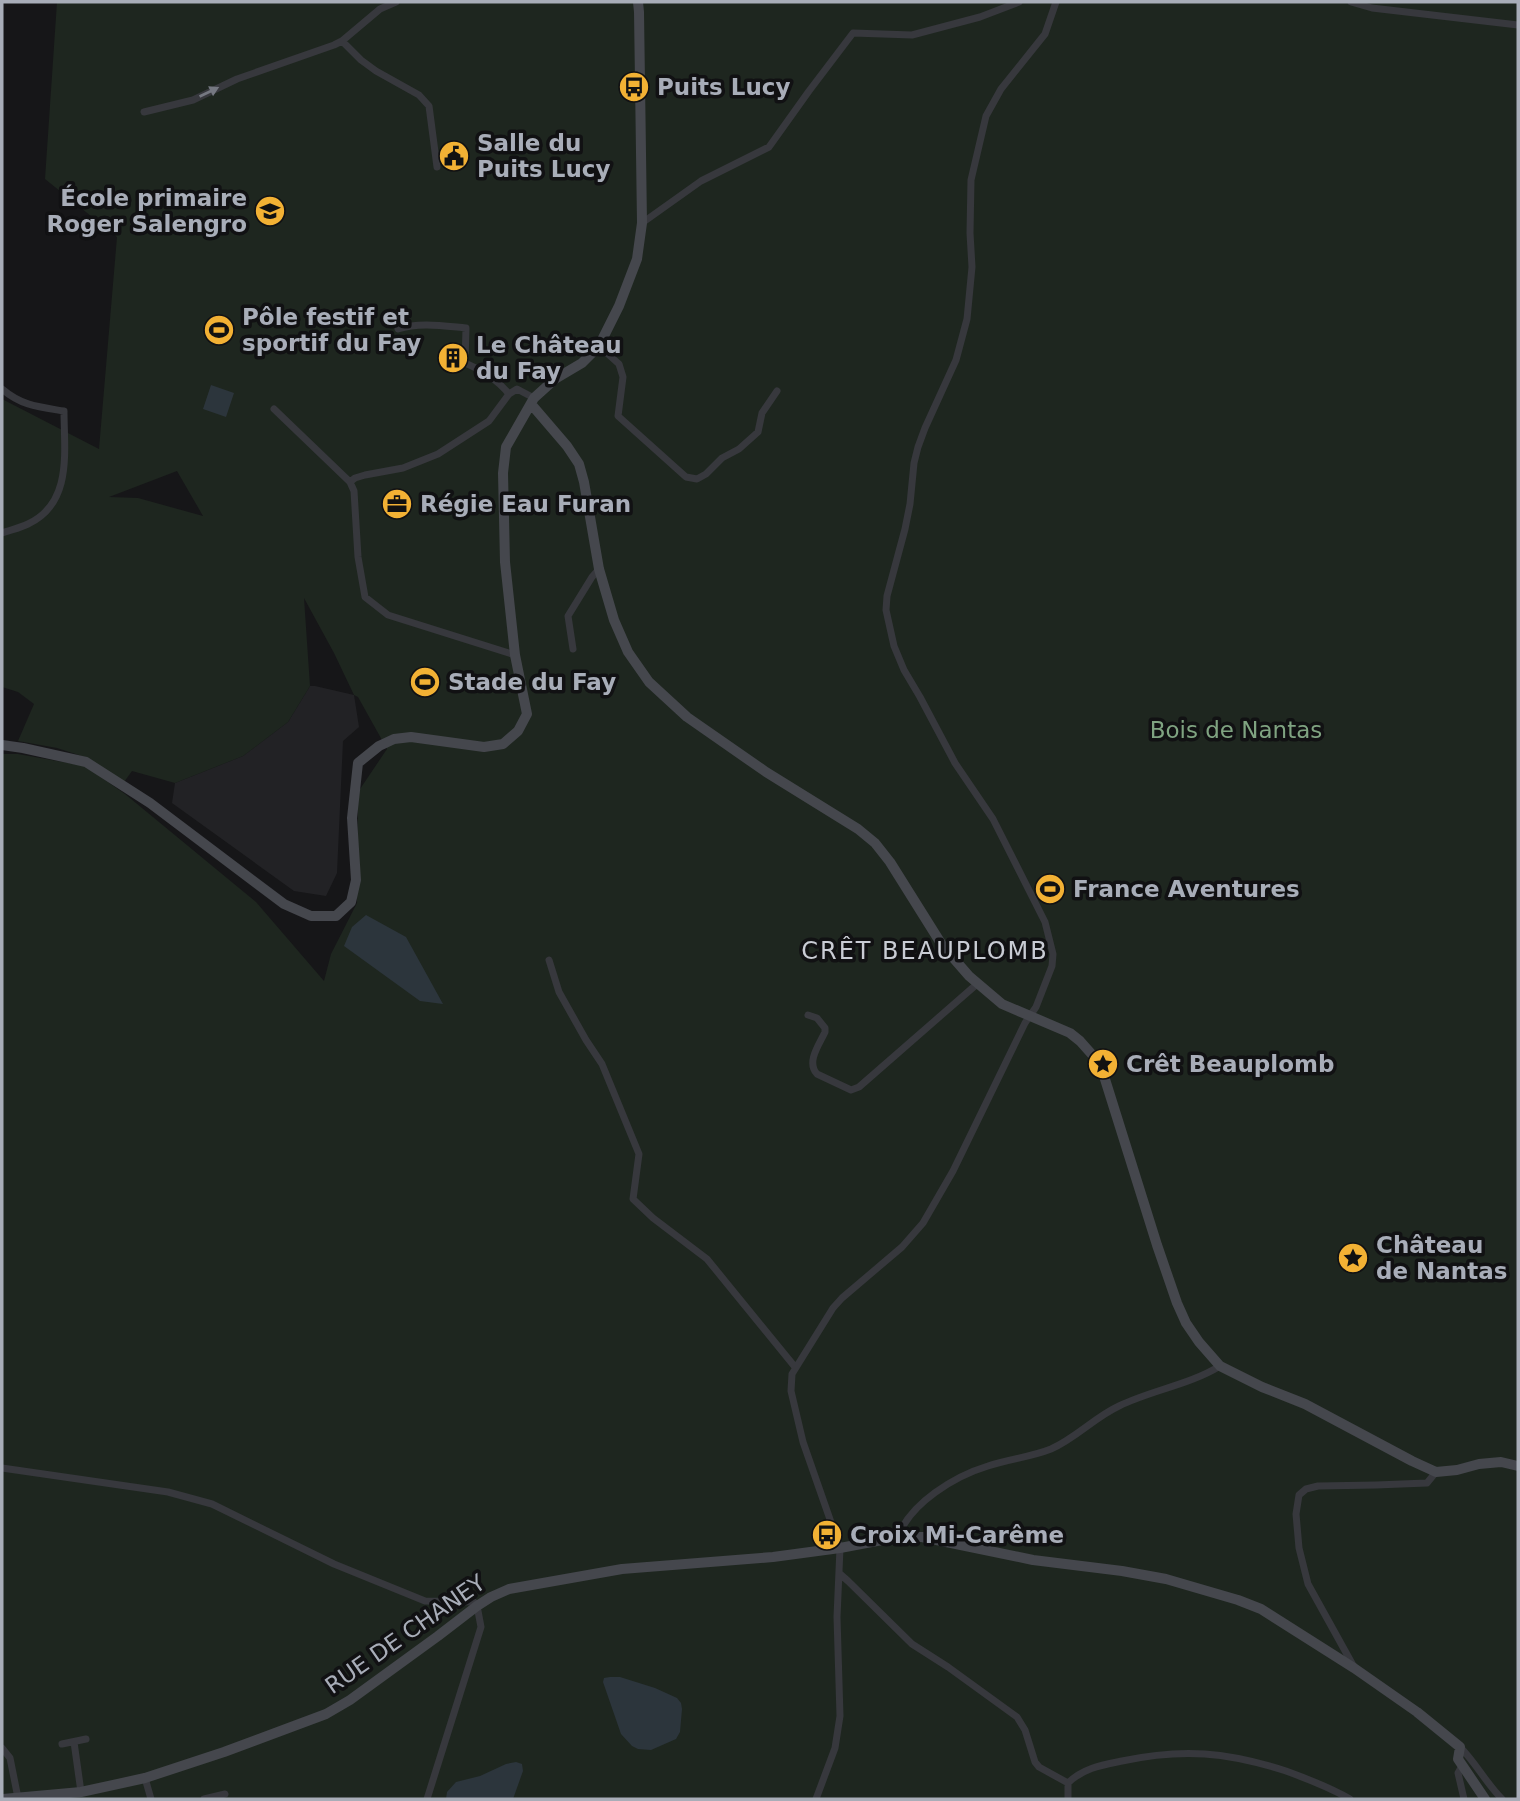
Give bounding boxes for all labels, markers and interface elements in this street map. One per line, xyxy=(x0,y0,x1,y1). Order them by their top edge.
bus stop icon: Puits Lucy xyxy=(617,70,651,104)
place label: Puits Lucy xyxy=(657,74,790,100)
one-way arrow xyxy=(199,87,219,98)
place label: Salle du Puits Lucy xyxy=(477,130,610,182)
public building icon: Salle du Puits Lucy xyxy=(437,139,471,173)
place label: École primaire Roger Salengro xyxy=(47,184,247,237)
school or university icon: École primaire Roger Salengro xyxy=(253,194,287,228)
place label: Pôle festif et sportif du Fay xyxy=(242,304,421,356)
sports icon: Pôle festif et sportif du Fay xyxy=(202,313,236,347)
place label: Le Château du Fay xyxy=(476,332,622,384)
building icon: Le Château du Fay xyxy=(436,341,470,375)
office icon: Régie Eau Furan xyxy=(380,487,414,521)
place label: Régie Eau Furan xyxy=(420,491,631,517)
sports icon: Stade du Fay xyxy=(408,665,442,699)
place label: Stade du Fay xyxy=(448,669,616,695)
park label: Bois de Nantas xyxy=(1150,717,1322,743)
sports icon: France Aventures xyxy=(1033,872,1067,906)
place label: France Aventures xyxy=(1073,876,1300,902)
district label: CRÊT BEAUPLOMB xyxy=(801,936,1049,965)
place icon: Crêt Beauplomb xyxy=(1086,1047,1120,1081)
place label: Crêt Beauplomb xyxy=(1126,1051,1334,1077)
place label: Château de Nantas xyxy=(1376,1232,1507,1284)
place icon: Château de Nantas xyxy=(1336,1241,1370,1275)
bus stop icon: Croix Mi-Carême xyxy=(810,1518,844,1552)
place label: Croix Mi-Carême xyxy=(850,1522,1064,1548)
street label: RUE DE CHANEY xyxy=(320,1569,491,1699)

